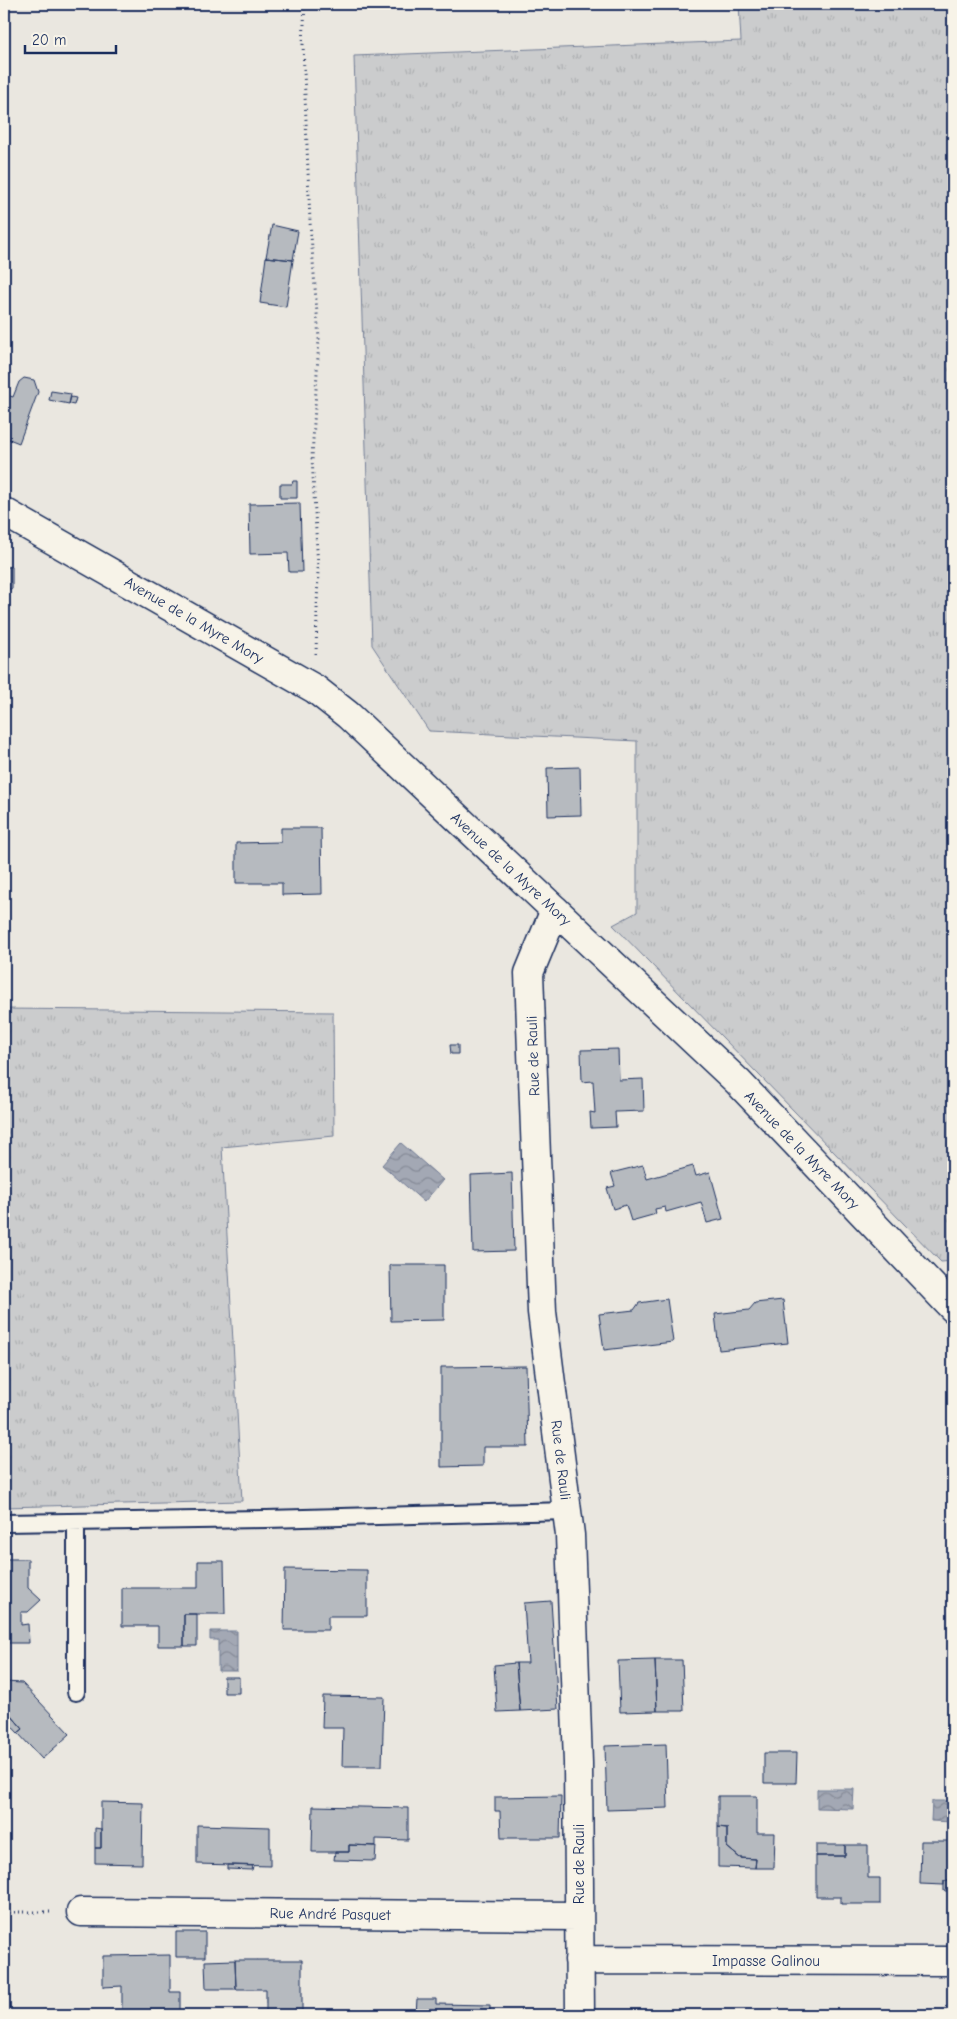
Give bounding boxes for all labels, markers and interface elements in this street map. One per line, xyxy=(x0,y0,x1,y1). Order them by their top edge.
scale bar xyxy=(25,22,116,54)
text: 20 m xyxy=(32,31,66,49)
street label: Avenue de la Myre Mory xyxy=(121,573,267,667)
street label: Avenue de la Myre Mory xyxy=(447,809,575,930)
street label: Rue de Rauli xyxy=(523,1015,543,1097)
street label: Avenue de la Myre Mory xyxy=(741,1087,863,1213)
street label: Rue de Rauli xyxy=(547,1419,575,1501)
street label: Rue de Rauli xyxy=(570,1824,588,1904)
street label: Rue André Pasquet xyxy=(269,1904,391,1924)
street label: Impasse Galinou xyxy=(712,1952,820,1970)

